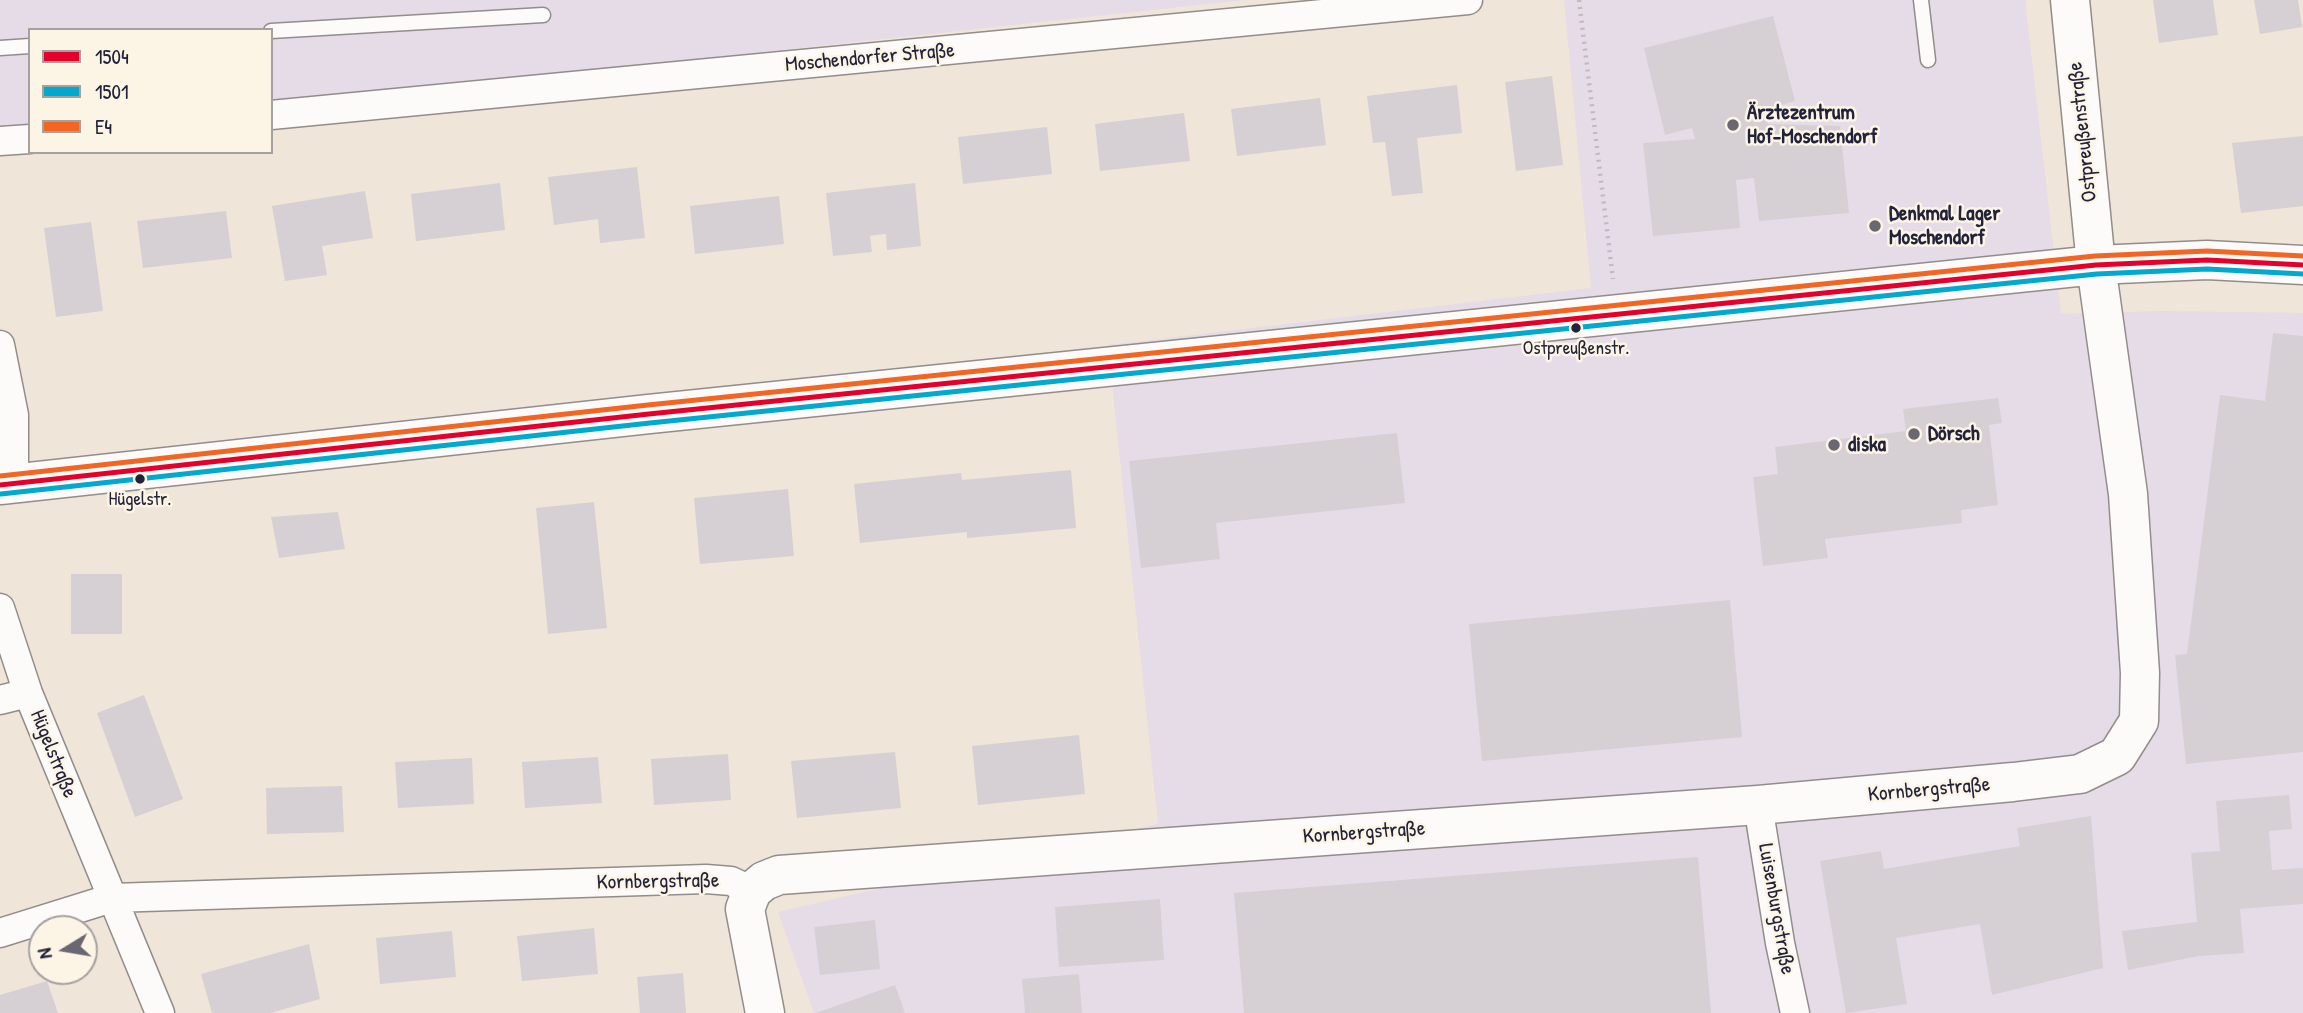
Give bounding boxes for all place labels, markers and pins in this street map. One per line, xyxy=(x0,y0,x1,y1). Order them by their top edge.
place label: Ärztezentrum Hof-Moschendorf xyxy=(1747,100,1877,150)
marker: Ärztezentrum Hof-Moschendorf xyxy=(1725,117,1741,133)
place label: Denkmal Lager Moschendorf xyxy=(1889,201,2000,251)
marker: Denkmal Lager Moschendorf xyxy=(1867,218,1883,234)
marker: Ostpreußenstr. xyxy=(1569,321,1583,335)
place label: Ostpreußenstr. xyxy=(1523,338,1629,360)
place label: Dörsch xyxy=(1928,421,1980,447)
marker: Dörsch xyxy=(1906,426,1922,442)
place label: diska xyxy=(1848,432,1886,458)
marker: diska xyxy=(1826,437,1842,453)
marker: Hügelstr. xyxy=(133,472,147,486)
place label: Hügelstr. xyxy=(109,489,171,511)

